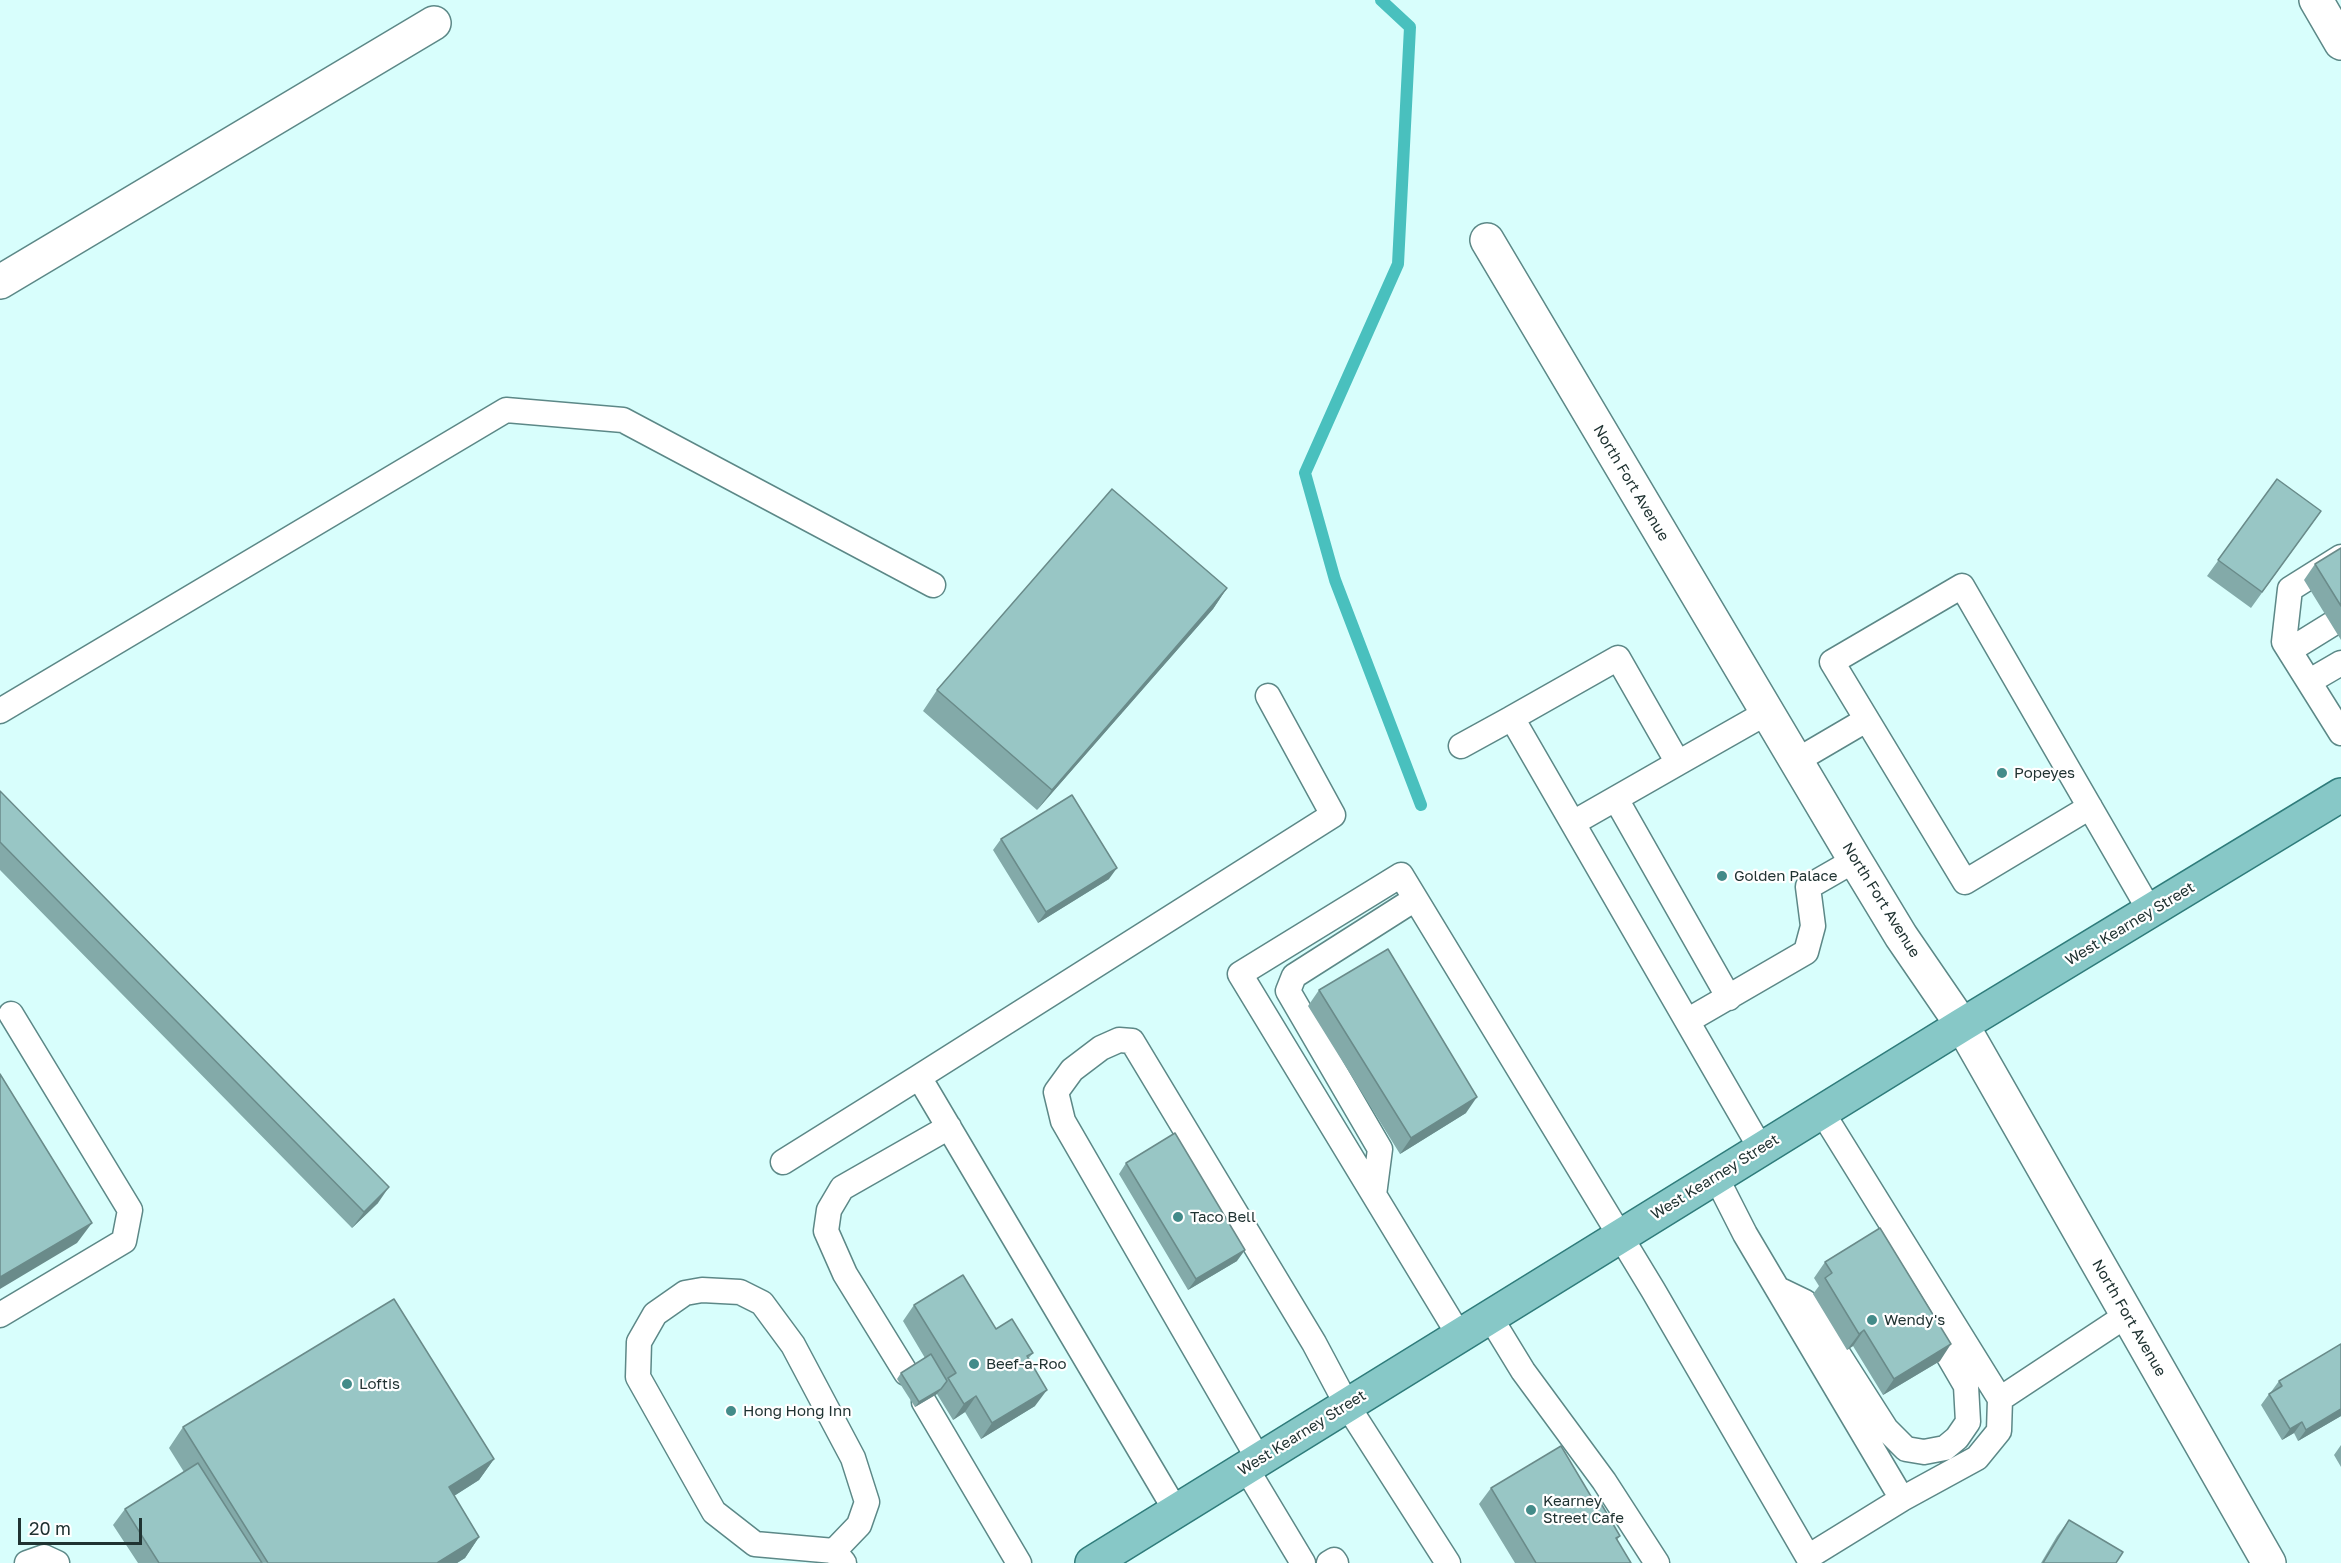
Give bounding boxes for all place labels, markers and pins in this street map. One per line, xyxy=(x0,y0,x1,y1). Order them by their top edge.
place label: Popeyes xyxy=(2014,764,2075,782)
marker: Popeyes xyxy=(1995,766,2009,780)
place label: Golden Palace xyxy=(1734,867,1837,885)
marker: Golden Palace xyxy=(1715,869,1729,883)
place label: Taco Bell xyxy=(1190,1208,1256,1226)
marker: Taco Bell xyxy=(1171,1210,1185,1224)
place label: Wendy's xyxy=(1884,1311,1945,1329)
marker: Wendy's xyxy=(1865,1313,1879,1327)
place label: Beef-a-Roo xyxy=(986,1355,1067,1373)
marker: Beef-a-Roo xyxy=(967,1357,981,1371)
place label: Loftis xyxy=(359,1375,400,1393)
marker: Loftis xyxy=(340,1377,354,1391)
place label: Hong Hong Inn xyxy=(743,1402,851,1420)
marker: Hong Hong Inn xyxy=(724,1404,738,1418)
place label: Kearney Street Cafe xyxy=(1543,1492,1624,1527)
marker: Kearney Street Cafe xyxy=(1524,1503,1538,1517)

